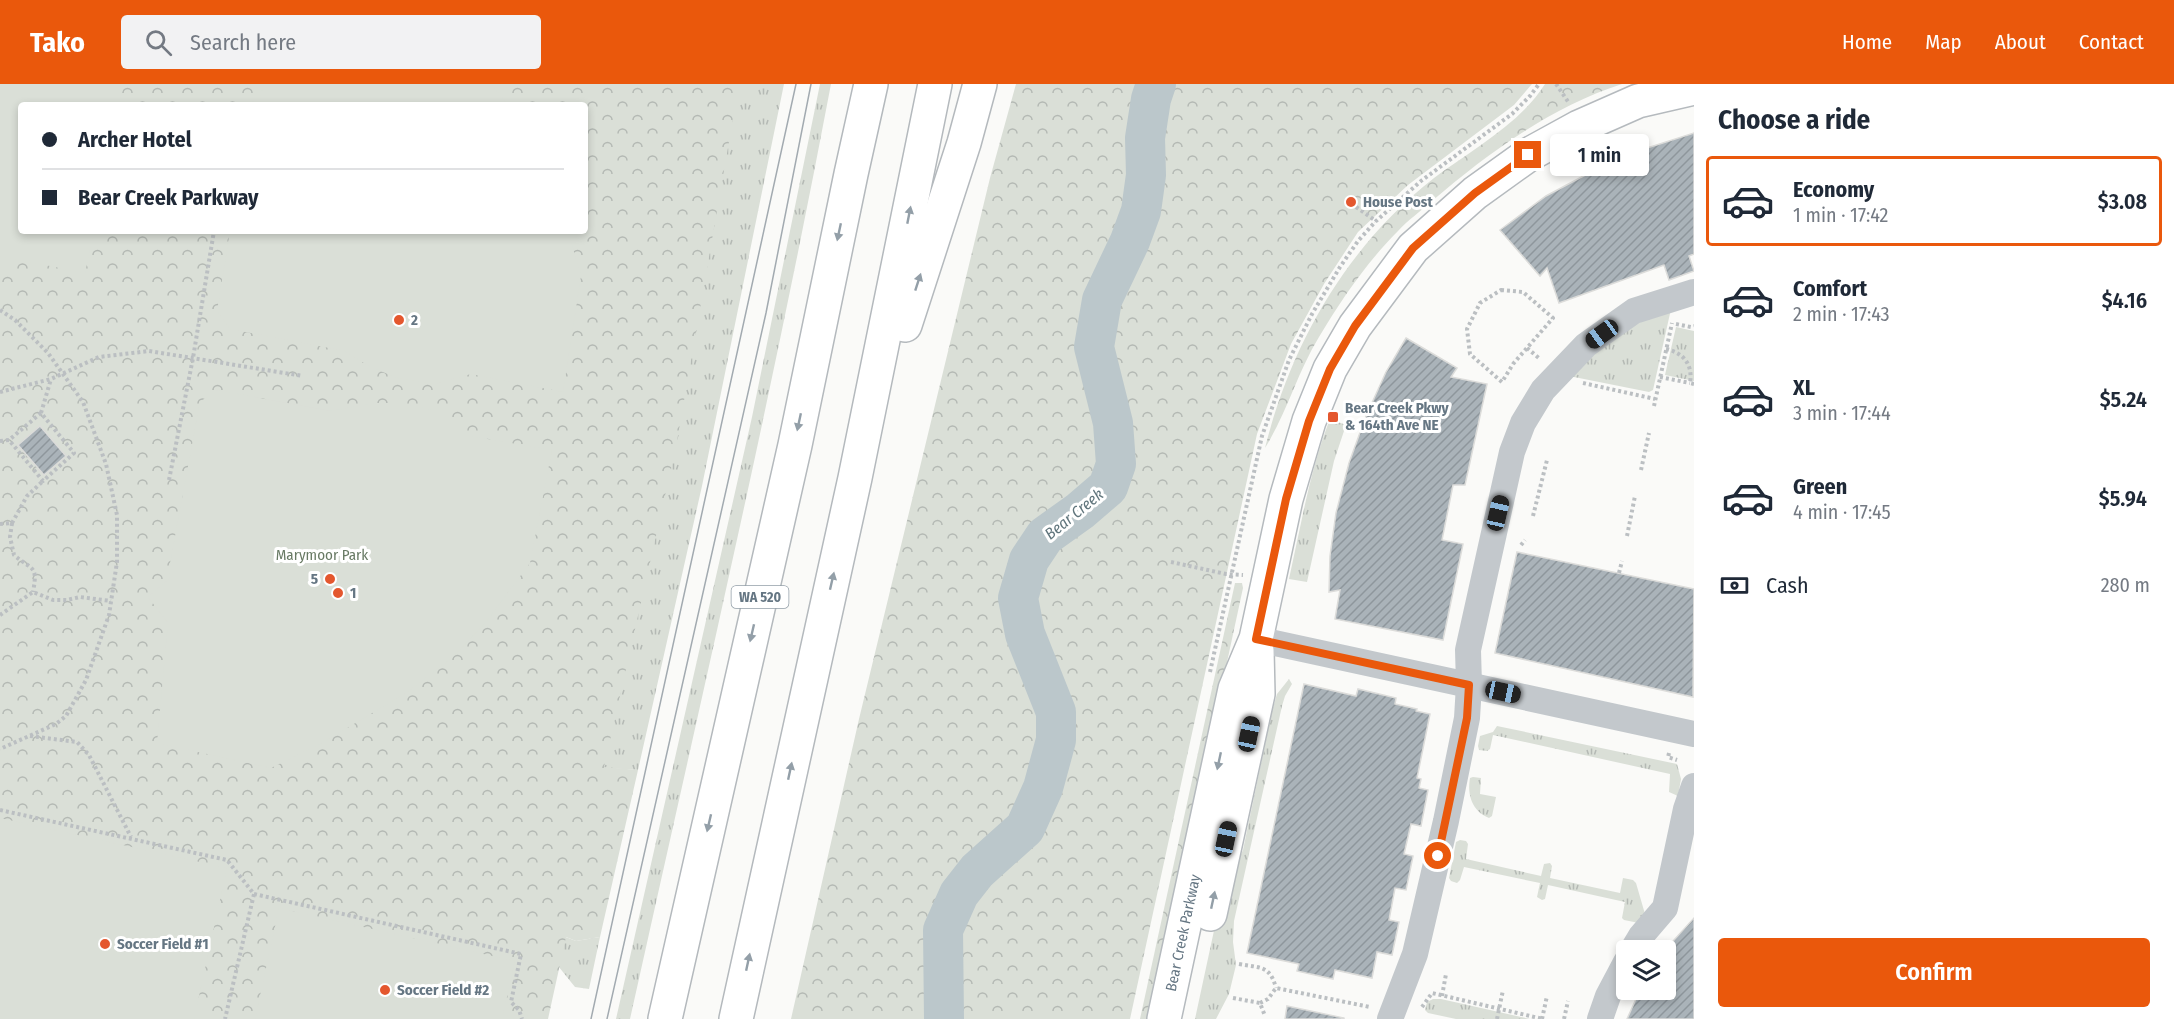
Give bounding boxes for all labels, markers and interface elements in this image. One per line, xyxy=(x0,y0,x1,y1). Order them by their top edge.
search box xyxy=(121,15,541,69)
text: Tako xyxy=(30,26,85,59)
icon: search xyxy=(142,26,175,59)
text: Search here xyxy=(190,29,296,56)
text: Home xyxy=(1842,29,1892,55)
text: Map xyxy=(1925,29,1962,55)
text: About xyxy=(1995,29,2046,55)
text: Contact xyxy=(2079,29,2144,55)
text: Choose a ride xyxy=(1718,104,1870,136)
text: Archer Hotel xyxy=(78,126,192,153)
callout: 1 min xyxy=(1549,134,1648,176)
route end xyxy=(1514,141,1541,168)
text: 1 min xyxy=(1578,143,1621,167)
icon: car xyxy=(1721,174,1775,228)
text: Economy xyxy=(1793,176,1874,203)
text: Bear Creek Parkway xyxy=(78,184,259,211)
text: $3.08 xyxy=(2098,188,2147,215)
place label: House Post xyxy=(1363,193,1433,211)
marker: House Post xyxy=(1344,195,1358,209)
text: 1 min · 17:42 xyxy=(1793,203,1888,227)
one-way arrow xyxy=(904,205,914,224)
one-way arrow xyxy=(834,222,843,241)
one-way arrow xyxy=(914,273,924,291)
icon: car xyxy=(1721,273,1775,327)
text: Comfort xyxy=(1793,275,1867,302)
text: $4.16 xyxy=(2102,287,2147,314)
text: 2 min · 17:43 xyxy=(1793,302,1890,326)
place label: 2 xyxy=(410,311,418,329)
marker: 2 xyxy=(392,313,406,327)
car xyxy=(1582,316,1622,352)
icon: car xyxy=(1721,372,1775,426)
text: XL xyxy=(1793,374,1815,401)
text: $5.24 xyxy=(2100,386,2147,413)
place label: Bear Creek Pkwy & 164th Ave NE xyxy=(1345,399,1449,434)
text: 3 min · 17:44 xyxy=(1793,401,1891,425)
marker: Bear Creek Pkwy & 164th Ave NE xyxy=(1326,410,1340,424)
one-way arrow xyxy=(794,413,803,432)
icon: car xyxy=(1721,471,1775,525)
text: Green xyxy=(1793,473,1847,500)
water label: Bear Creek xyxy=(1041,485,1107,543)
text: $5.94 xyxy=(2099,485,2147,512)
car xyxy=(1485,493,1511,533)
text: 4 min · 17:45 xyxy=(1793,500,1891,524)
park label: Marymoor Park xyxy=(276,546,368,564)
icon: cash xyxy=(1718,569,1751,602)
place label: 5 xyxy=(311,570,318,588)
one-way arrow xyxy=(828,571,837,590)
marker: 5 xyxy=(323,572,337,586)
text: Cash xyxy=(1766,572,1809,599)
text: 280 m xyxy=(2101,573,2150,597)
place label: 1 xyxy=(350,584,356,602)
marker: 1 xyxy=(331,586,345,600)
road number: WA 520 xyxy=(732,586,789,608)
one-way arrow xyxy=(747,624,756,643)
car xyxy=(1484,679,1522,705)
car xyxy=(1236,715,1262,753)
one-way arrow xyxy=(1214,752,1224,770)
one-way arrow xyxy=(785,762,795,781)
one-way arrow xyxy=(704,814,713,833)
car xyxy=(1213,820,1239,858)
route start xyxy=(1424,842,1451,869)
street label: Bear Creek Parkway xyxy=(1162,873,1204,993)
one-way arrow xyxy=(1209,890,1218,909)
place label: Soccer Field #1 xyxy=(117,935,209,953)
marker: Soccer Field #1 xyxy=(98,937,112,951)
button: Confirm xyxy=(1718,938,2150,1007)
map controls xyxy=(1616,940,1676,1000)
button: layers xyxy=(1616,940,1676,1000)
one-way arrow xyxy=(744,952,753,971)
place label: Soccer Field #2 xyxy=(397,981,489,999)
marker: Soccer Field #2 xyxy=(378,983,392,997)

